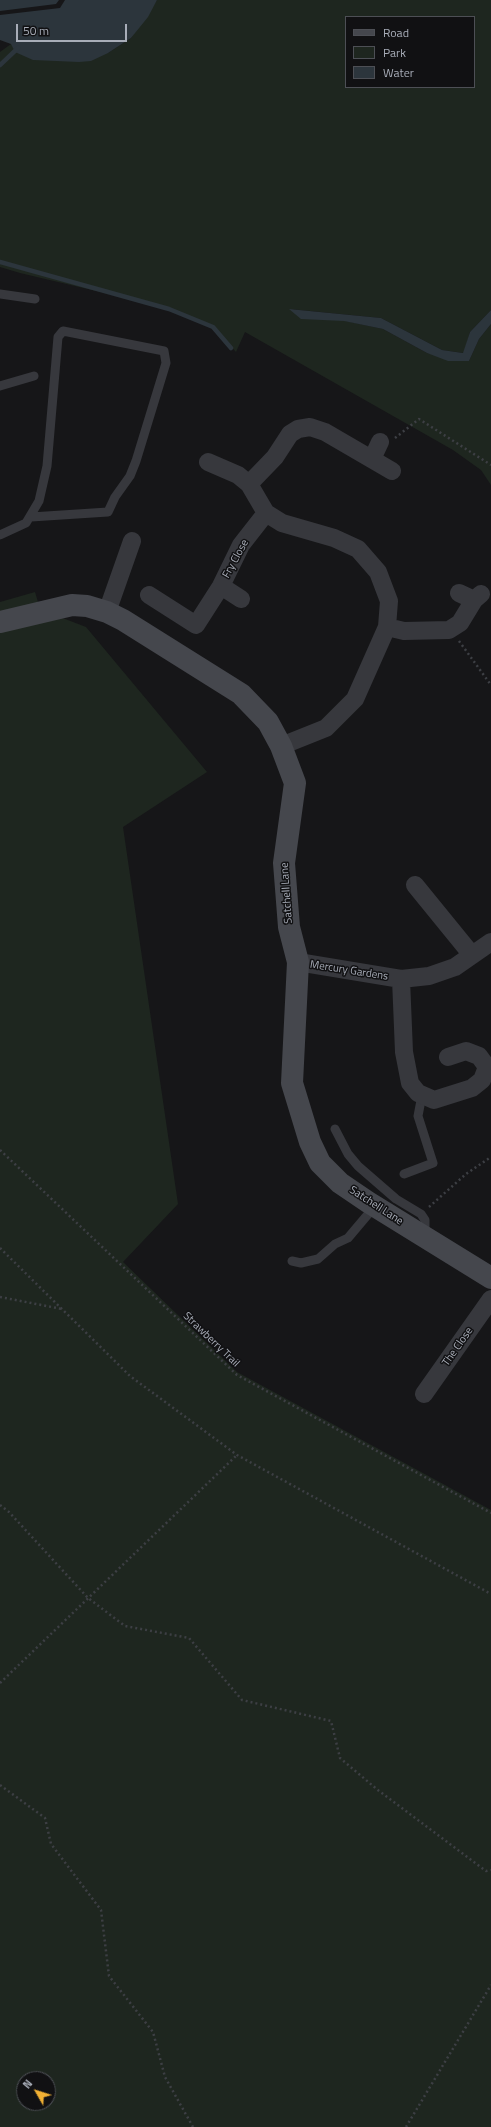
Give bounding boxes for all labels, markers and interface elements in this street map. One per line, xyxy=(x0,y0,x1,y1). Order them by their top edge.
scale bar xyxy=(18,16,129,42)
legend xyxy=(345,16,475,88)
text: 50 m xyxy=(23,21,49,40)
text: Road xyxy=(383,23,409,42)
text: Park xyxy=(383,43,406,62)
text: Water xyxy=(383,63,414,82)
street label: Fry Close xyxy=(220,537,252,581)
street label: Satchell Lane xyxy=(278,862,296,924)
street label: Mercury Gardens xyxy=(309,958,389,984)
street label: Satchell Lane xyxy=(347,1184,405,1228)
street label: Strawberry Trail xyxy=(180,1310,242,1370)
street label: The Close xyxy=(440,1325,476,1369)
north arrow xyxy=(16,2071,56,2111)
text: N xyxy=(19,2076,36,2092)

